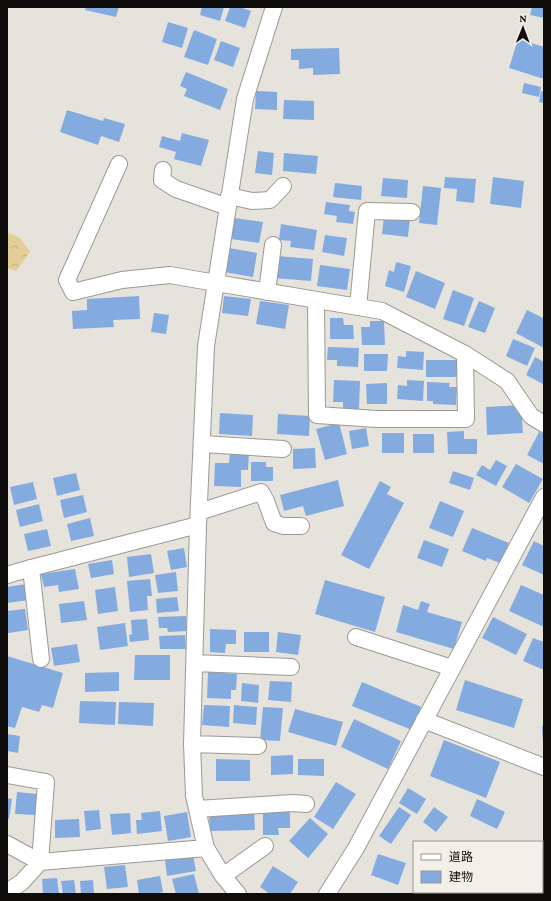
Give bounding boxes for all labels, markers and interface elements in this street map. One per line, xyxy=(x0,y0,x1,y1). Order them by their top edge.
north arrow xyxy=(503,8,543,48)
text: N xyxy=(519,12,528,24)
legend xyxy=(413,841,543,893)
text: 道路 xyxy=(449,850,473,864)
text: 建物 xyxy=(449,870,473,884)

